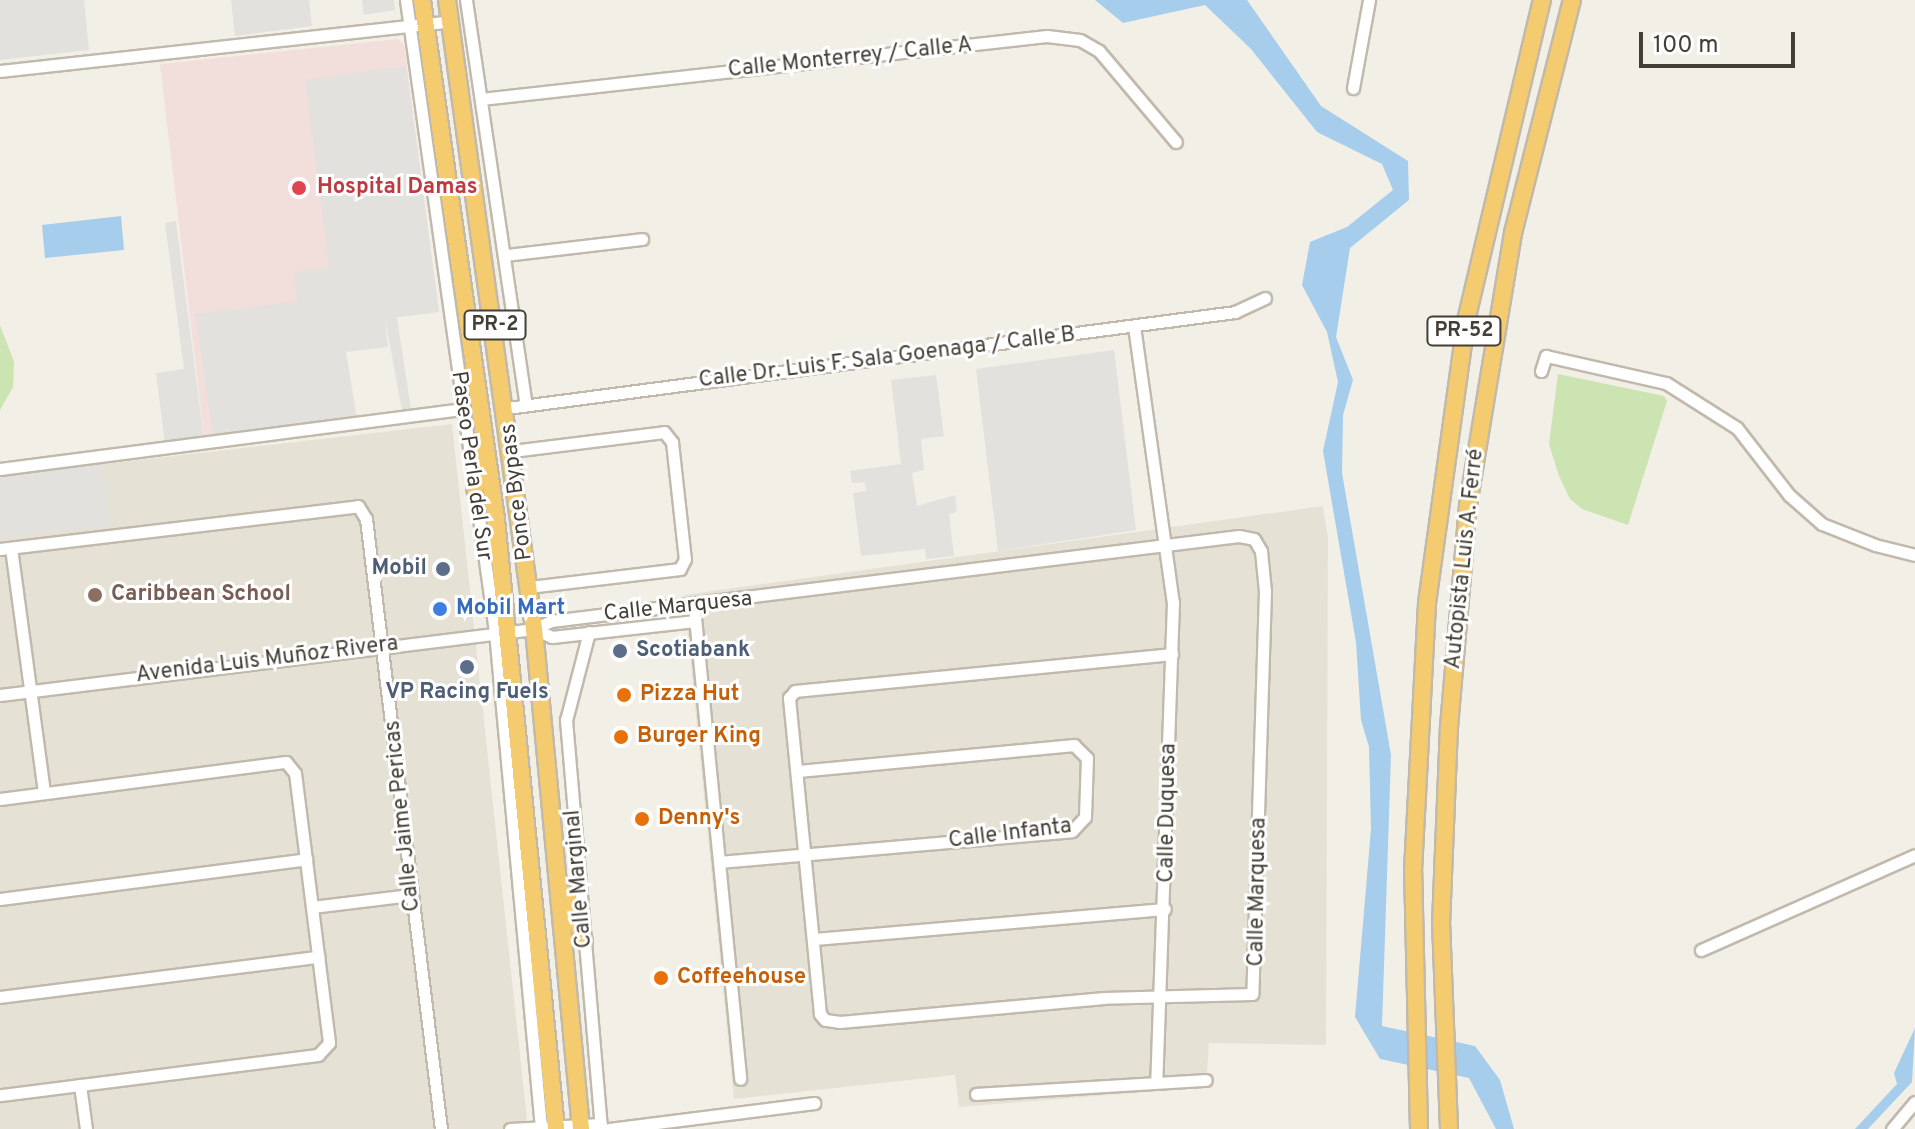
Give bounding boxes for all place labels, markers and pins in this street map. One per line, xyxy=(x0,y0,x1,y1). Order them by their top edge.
place label: Hospital Damas xyxy=(317,175,478,201)
marker: Hospital Damas xyxy=(288,177,310,199)
place label: Mobil xyxy=(371,556,427,582)
marker: Mobil xyxy=(434,560,452,578)
place label: Caribbean School xyxy=(111,582,291,608)
marker: Caribbean School xyxy=(86,586,104,604)
place label: Mobil Mart xyxy=(456,596,565,622)
marker: Mobil Mart xyxy=(431,600,449,618)
place label: Scotiabank xyxy=(636,638,750,664)
marker: Scotiabank xyxy=(611,642,629,660)
marker: VP Racing Fuels xyxy=(458,658,476,676)
place label: VP Racing Fuels xyxy=(385,680,549,706)
place label: Pizza Hut xyxy=(640,682,739,708)
marker: Pizza Hut xyxy=(615,686,633,704)
place label: Burger King xyxy=(637,724,761,750)
marker: Burger King xyxy=(612,728,630,746)
place label: Denny's xyxy=(658,806,740,832)
marker: Denny's xyxy=(633,810,651,828)
place label: Coffeehouse xyxy=(677,965,806,991)
marker: Coffeehouse xyxy=(652,969,670,987)

